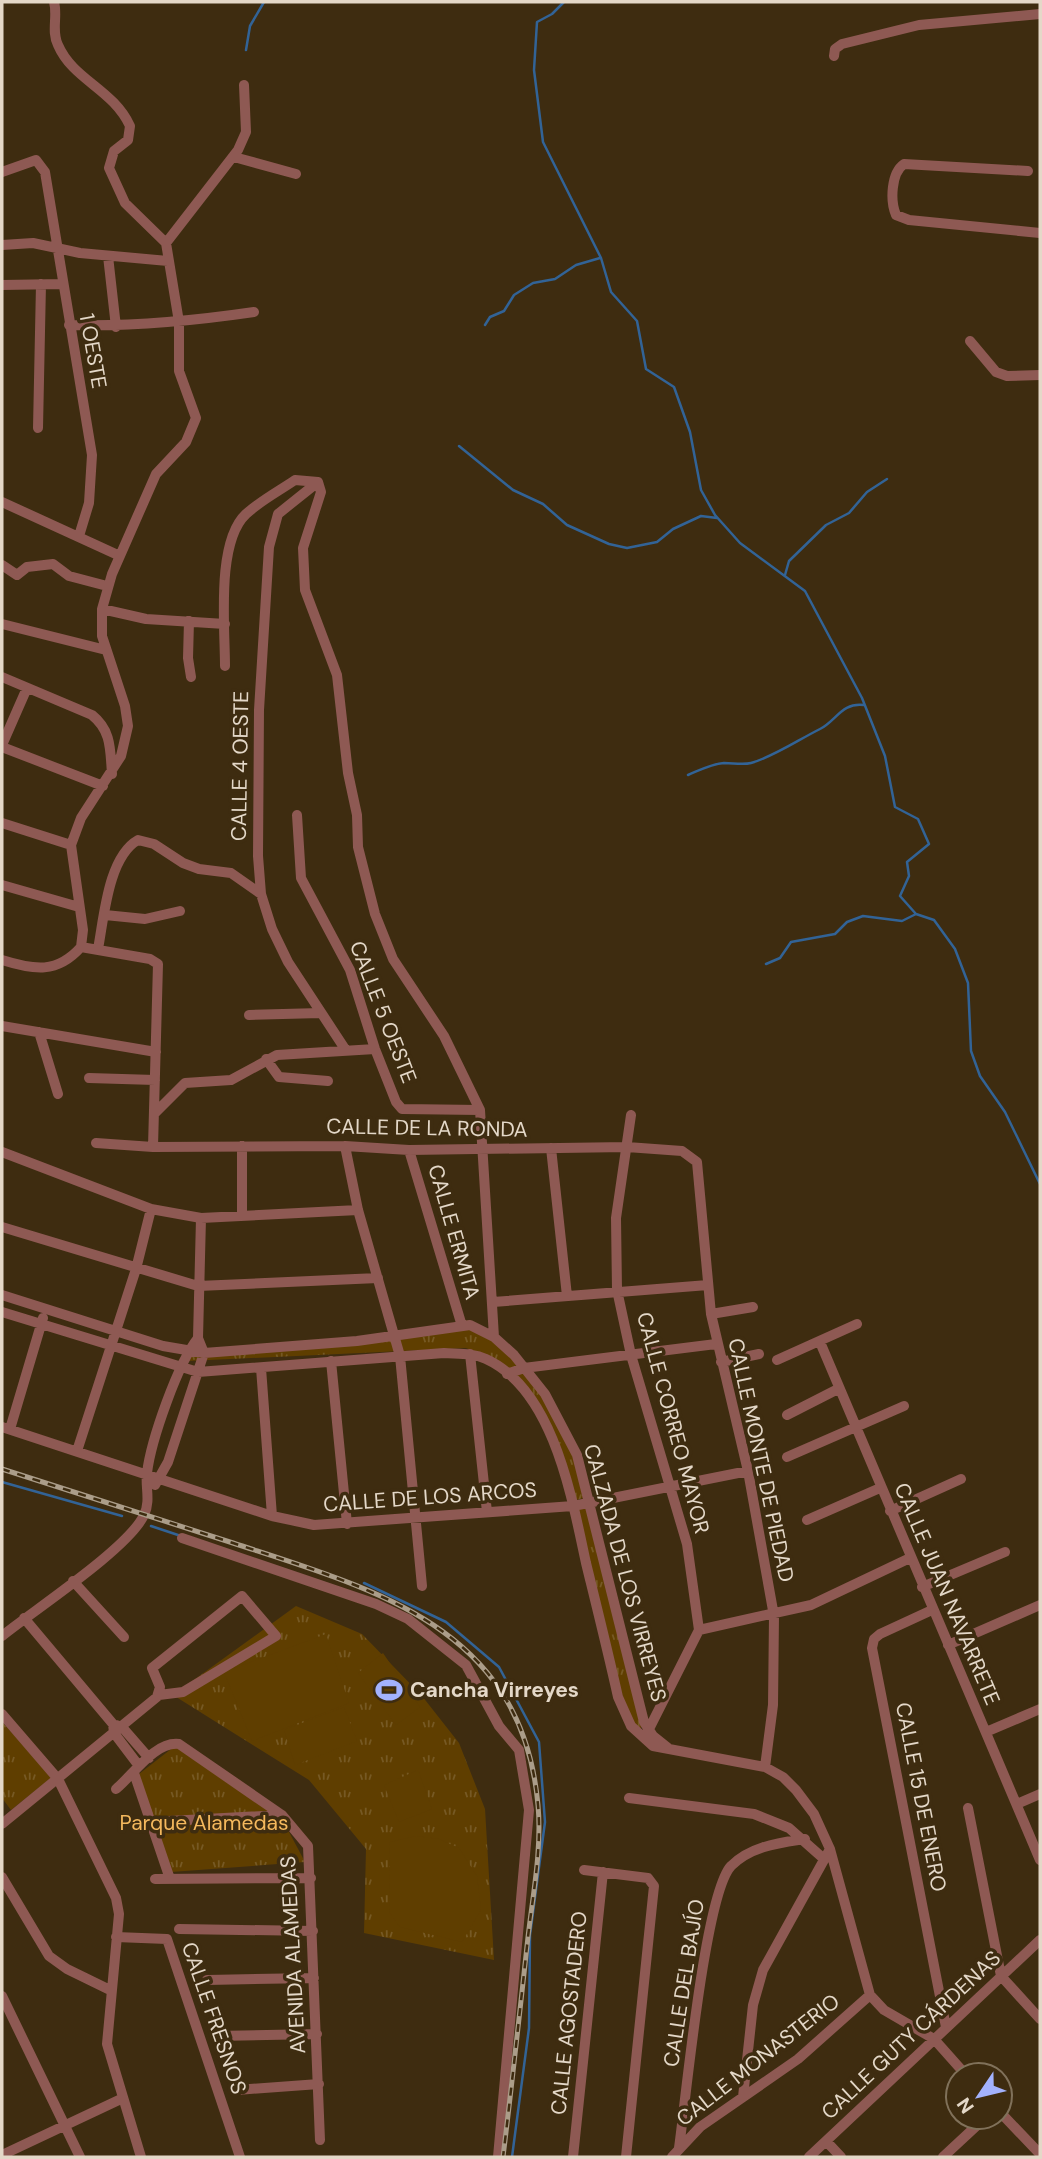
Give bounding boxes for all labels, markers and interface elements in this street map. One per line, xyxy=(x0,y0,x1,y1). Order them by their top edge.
street label: 1 OESTE xyxy=(73,311,113,391)
street label: CALLE 4 OESTE xyxy=(225,691,255,841)
street label: CALLE 5 OESTE xyxy=(343,937,423,1087)
street label: CALLE DE LA RONDA xyxy=(326,1112,528,1144)
street label: CALLE ERMITA xyxy=(421,1161,487,1303)
street label: CALLE CORREO MAYOR xyxy=(630,1309,716,1537)
street label: CALLE MONTE DE PIEDAD xyxy=(721,1336,801,1584)
street label: CALZADA DE LOS VIRREYES xyxy=(577,1441,673,1705)
street label: CALLE DE LOS ARCOS xyxy=(322,1476,538,1518)
street label: CALLE JUAN NAVARRETE xyxy=(887,1479,1007,1709)
sports icon: Cancha Virreyes xyxy=(374,1675,404,1705)
place label: Cancha Virreyes xyxy=(410,1676,579,1704)
street label: CALLE 15 DE ENERO xyxy=(889,1700,953,1894)
park label: Parque Alamedas xyxy=(119,1809,289,1837)
street label: AVENIDA ALAMEDAS xyxy=(274,1855,312,2055)
street label: CALLE DEL BAJÍO xyxy=(657,1897,711,2069)
street label: CALLE AGOSTADERO xyxy=(544,1910,594,2116)
street label: CALLE FRESNOS xyxy=(175,1938,253,2098)
street label: CALLE GUTY CÁRDENAS xyxy=(816,1945,1006,2125)
street label: CALLE MONASTERIO xyxy=(671,1987,845,2133)
north arrow xyxy=(944,2061,1014,2131)

